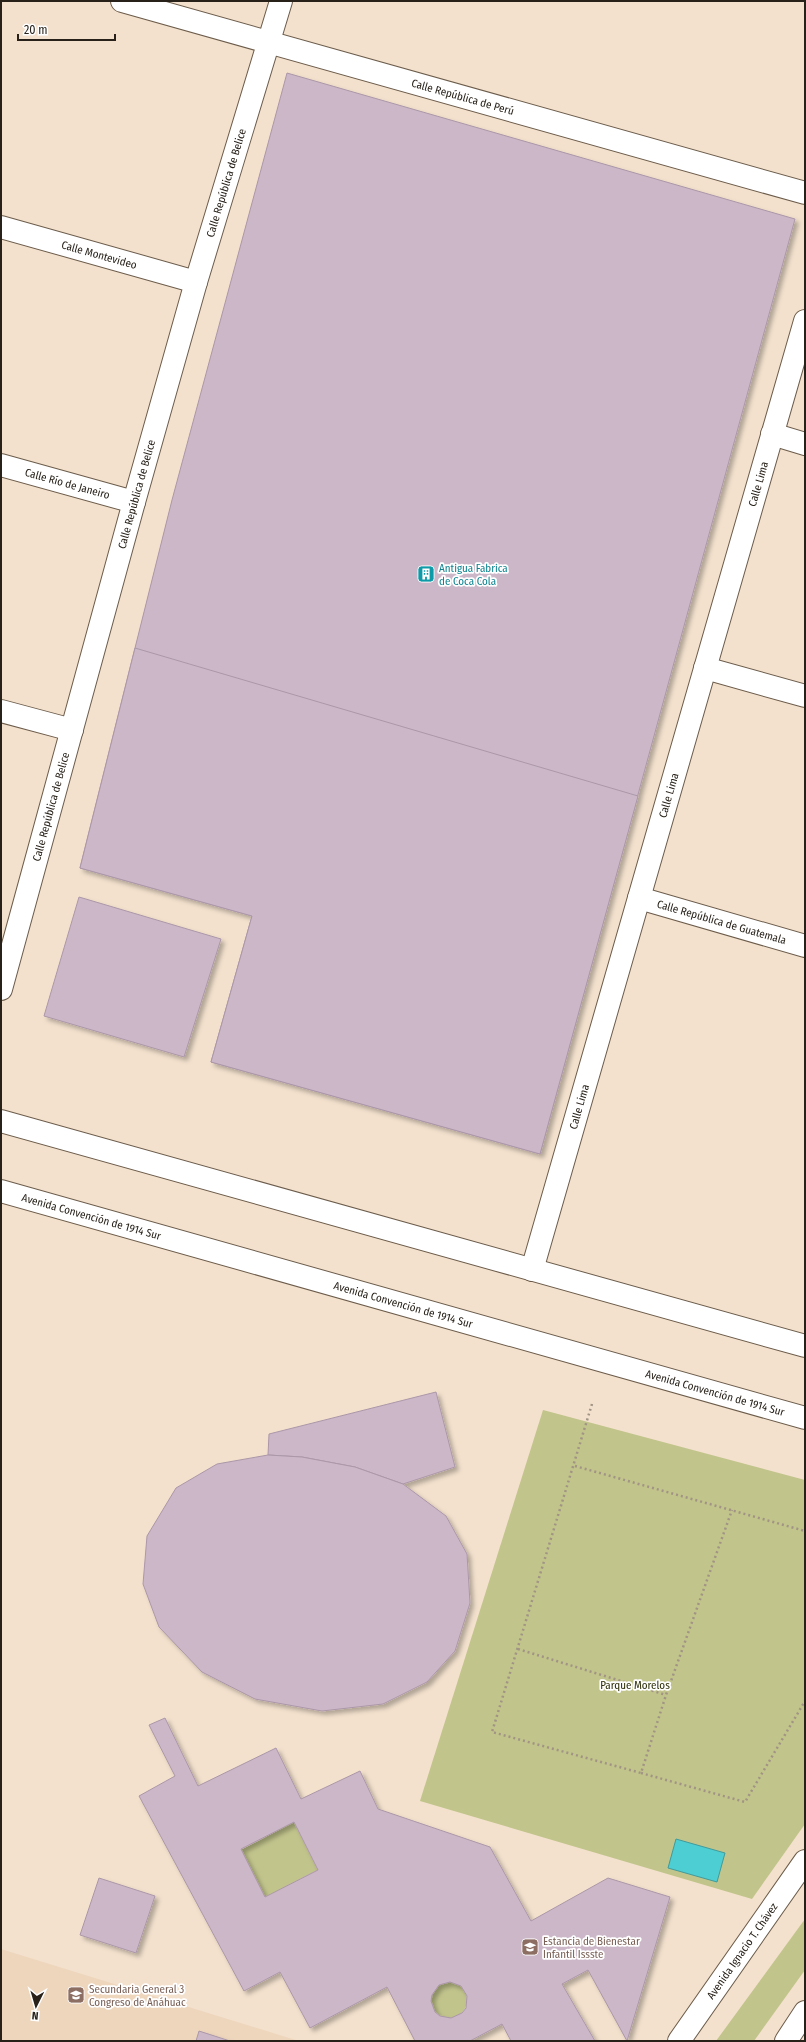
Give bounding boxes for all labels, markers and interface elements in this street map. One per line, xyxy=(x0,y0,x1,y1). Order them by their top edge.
scale bar xyxy=(18,16,115,42)
text: 20 m xyxy=(24,23,48,37)
street label: Calle República de Perú xyxy=(410,76,516,117)
street label: Calle República de Belice xyxy=(203,127,249,239)
street label: Calle Montevideo xyxy=(60,238,138,272)
street label: Calle República de Belice xyxy=(115,438,158,550)
street label: Calle Lima xyxy=(746,460,771,508)
street label: Calle Río de Janeiro xyxy=(24,466,112,502)
place label: Antigua Fabrica de Coca Cola xyxy=(439,562,508,588)
building icon: Antigua Fabrica de Coca Cola xyxy=(416,564,436,584)
street label: Calle República de Belice xyxy=(30,751,72,863)
street label: Calle Lima xyxy=(656,771,681,819)
street label: Calle República de Guatemala xyxy=(655,897,788,947)
street label: Calle Lima xyxy=(566,1083,592,1131)
street label: Avenida Convención de 1914 Sur xyxy=(20,1191,163,1242)
street label: Avenida Convención de 1914 Sur xyxy=(332,1279,474,1330)
street label: Avenida Convención de 1914 Sur xyxy=(644,1367,786,1418)
park label: Parque Morelos xyxy=(600,1679,670,1692)
street label: Avenida Ignacio T. Chávez xyxy=(704,1900,781,2001)
place label: Estancia de Bienestar Infantil Issste xyxy=(543,1935,640,1961)
school or university icon: Estancia de Bienestar Infantil Issste xyxy=(520,1937,540,1957)
place label: Secundaria General 3 Congreso de Anáhuac xyxy=(89,1983,186,2009)
school or university icon: Secundaria General 3 Congreso de Anáhuac xyxy=(66,1985,86,2005)
north arrow xyxy=(16,1986,56,2026)
text: N xyxy=(31,2009,39,2022)

